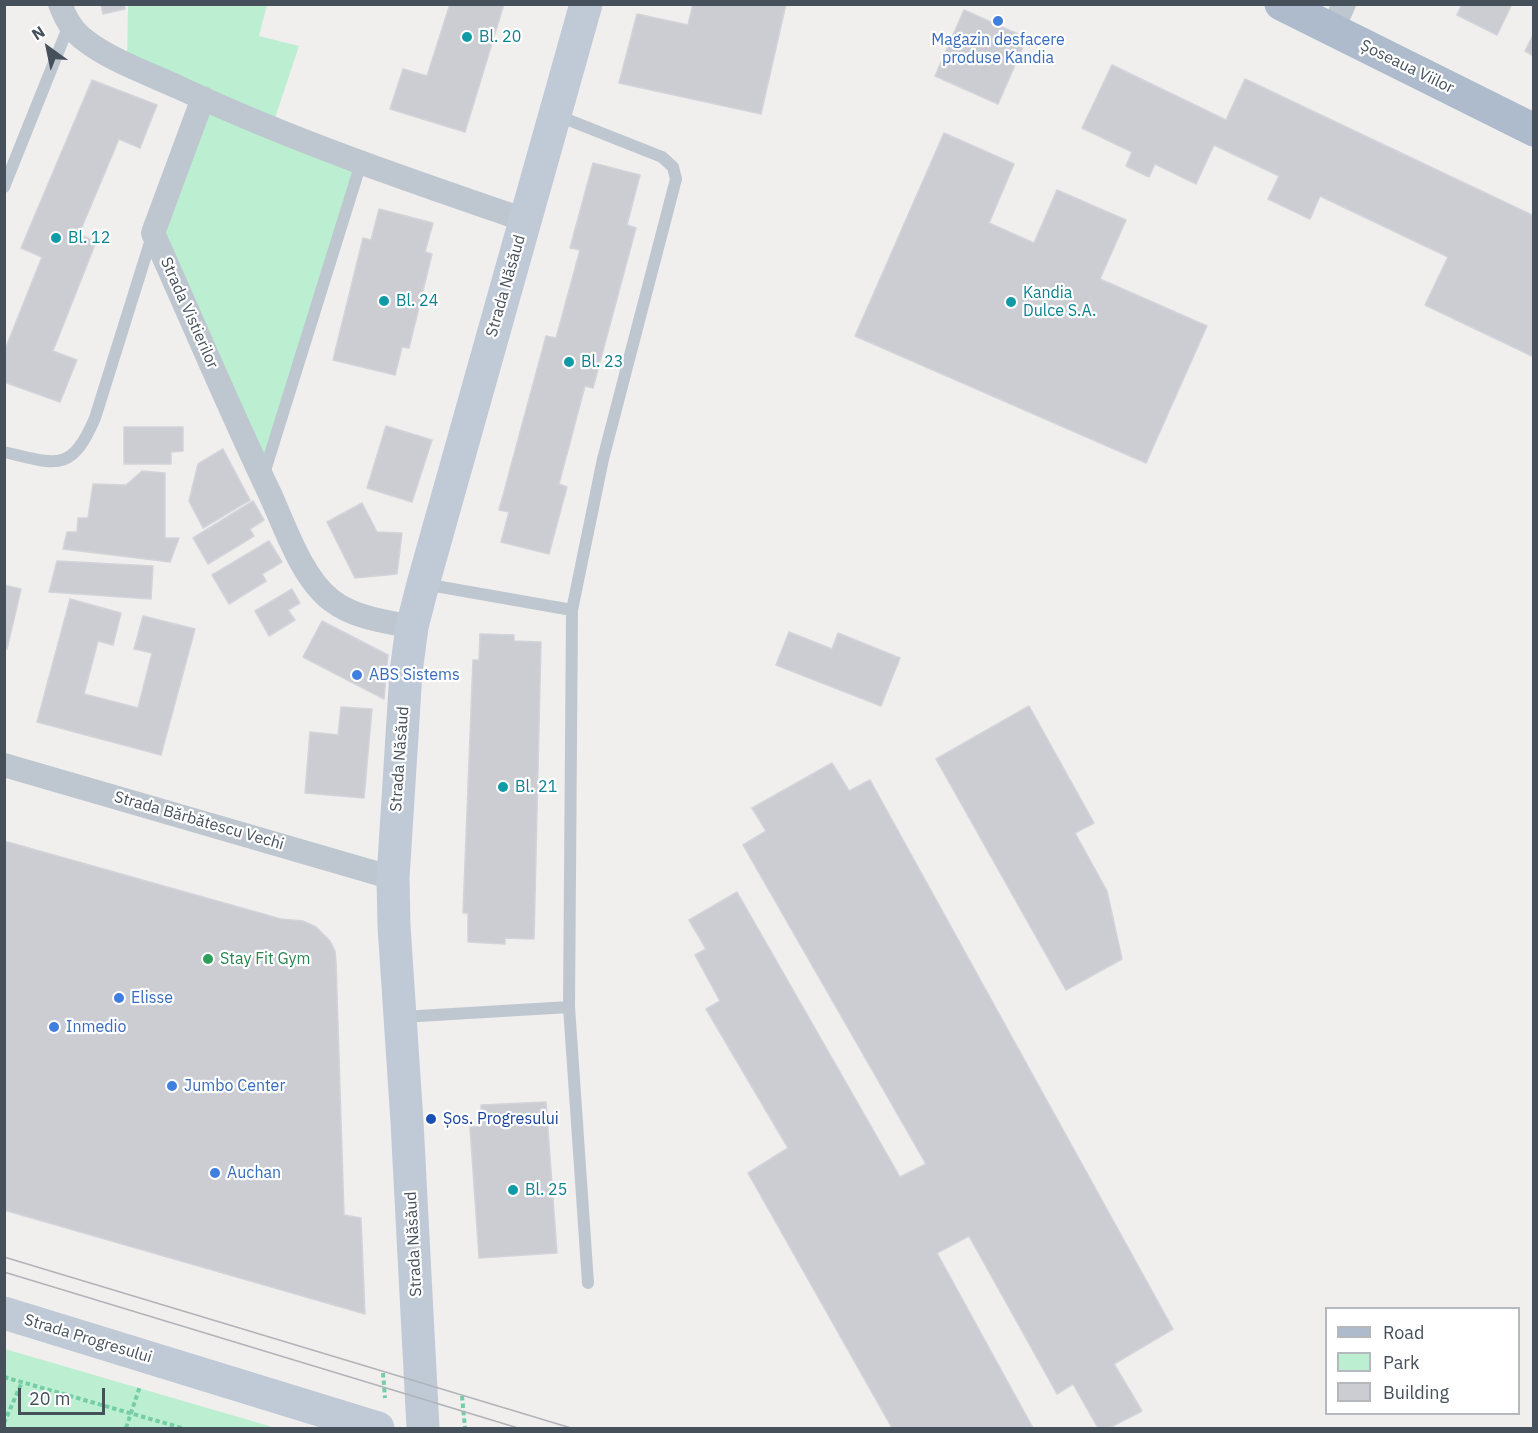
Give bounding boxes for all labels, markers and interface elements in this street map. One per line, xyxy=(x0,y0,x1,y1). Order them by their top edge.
marker: Magazin desfacere produse Kandia xyxy=(991,14,1005,28)
north arrow xyxy=(18,18,78,78)
text: N xyxy=(28,21,49,44)
place label: Bl. 20 xyxy=(479,27,521,47)
marker: Bl. 20 xyxy=(460,30,474,44)
place label: Magazin desfacere produse Kandia xyxy=(931,30,1065,68)
street label: Șoseaua Viilor xyxy=(1357,36,1457,98)
place label: Bl. 12 xyxy=(68,228,110,248)
marker: Bl. 12 xyxy=(49,231,63,245)
street label: Strada Năsăud xyxy=(482,233,530,339)
street label: Strada Vistierilor xyxy=(156,254,222,372)
place label: Kandia Dulce S.A. xyxy=(1023,283,1096,321)
place label: Bl. 24 xyxy=(396,291,438,311)
marker: Bl. 24 xyxy=(377,294,391,308)
marker: Kandia Dulce S.A. xyxy=(1004,295,1018,309)
place label: Bl. 23 xyxy=(581,352,623,372)
marker: Bl. 23 xyxy=(562,355,576,369)
place label: ABS Sistems xyxy=(369,665,460,685)
marker: ABS Sistems xyxy=(350,668,364,682)
street label: Strada Năsăud xyxy=(387,706,413,812)
place label: Bl. 21 xyxy=(515,777,557,797)
marker: Bl. 21 xyxy=(496,780,510,794)
street label: Strada Bărbătescu Vechi xyxy=(112,788,286,854)
place label: Stay Fit Gym xyxy=(220,949,311,969)
marker: Stay Fit Gym xyxy=(201,952,215,966)
place label: Elisse xyxy=(131,988,173,1008)
marker: Elisse xyxy=(112,991,126,1005)
place label: Inmedio xyxy=(66,1017,126,1037)
marker: Inmedio xyxy=(47,1020,61,1034)
place label: Jumbo Center xyxy=(184,1076,285,1096)
marker: Jumbo Center xyxy=(165,1079,179,1093)
place label: Șos. Progresului xyxy=(443,1109,559,1129)
marker: Șos. Progresului xyxy=(424,1112,438,1126)
place label: Auchan xyxy=(227,1163,281,1183)
marker: Auchan xyxy=(208,1166,222,1180)
place label: Bl. 25 xyxy=(525,1180,567,1200)
marker: Bl. 25 xyxy=(506,1183,520,1197)
street label: Strada Năsăud xyxy=(402,1191,426,1297)
legend xyxy=(1325,1307,1520,1415)
street label: Strada Progresului xyxy=(22,1310,154,1368)
text: Road xyxy=(1383,1321,1424,1344)
text: Park xyxy=(1383,1351,1419,1374)
scale bar xyxy=(21,1376,108,1414)
text: Building xyxy=(1383,1381,1449,1404)
text: 20 m xyxy=(29,1387,71,1410)

